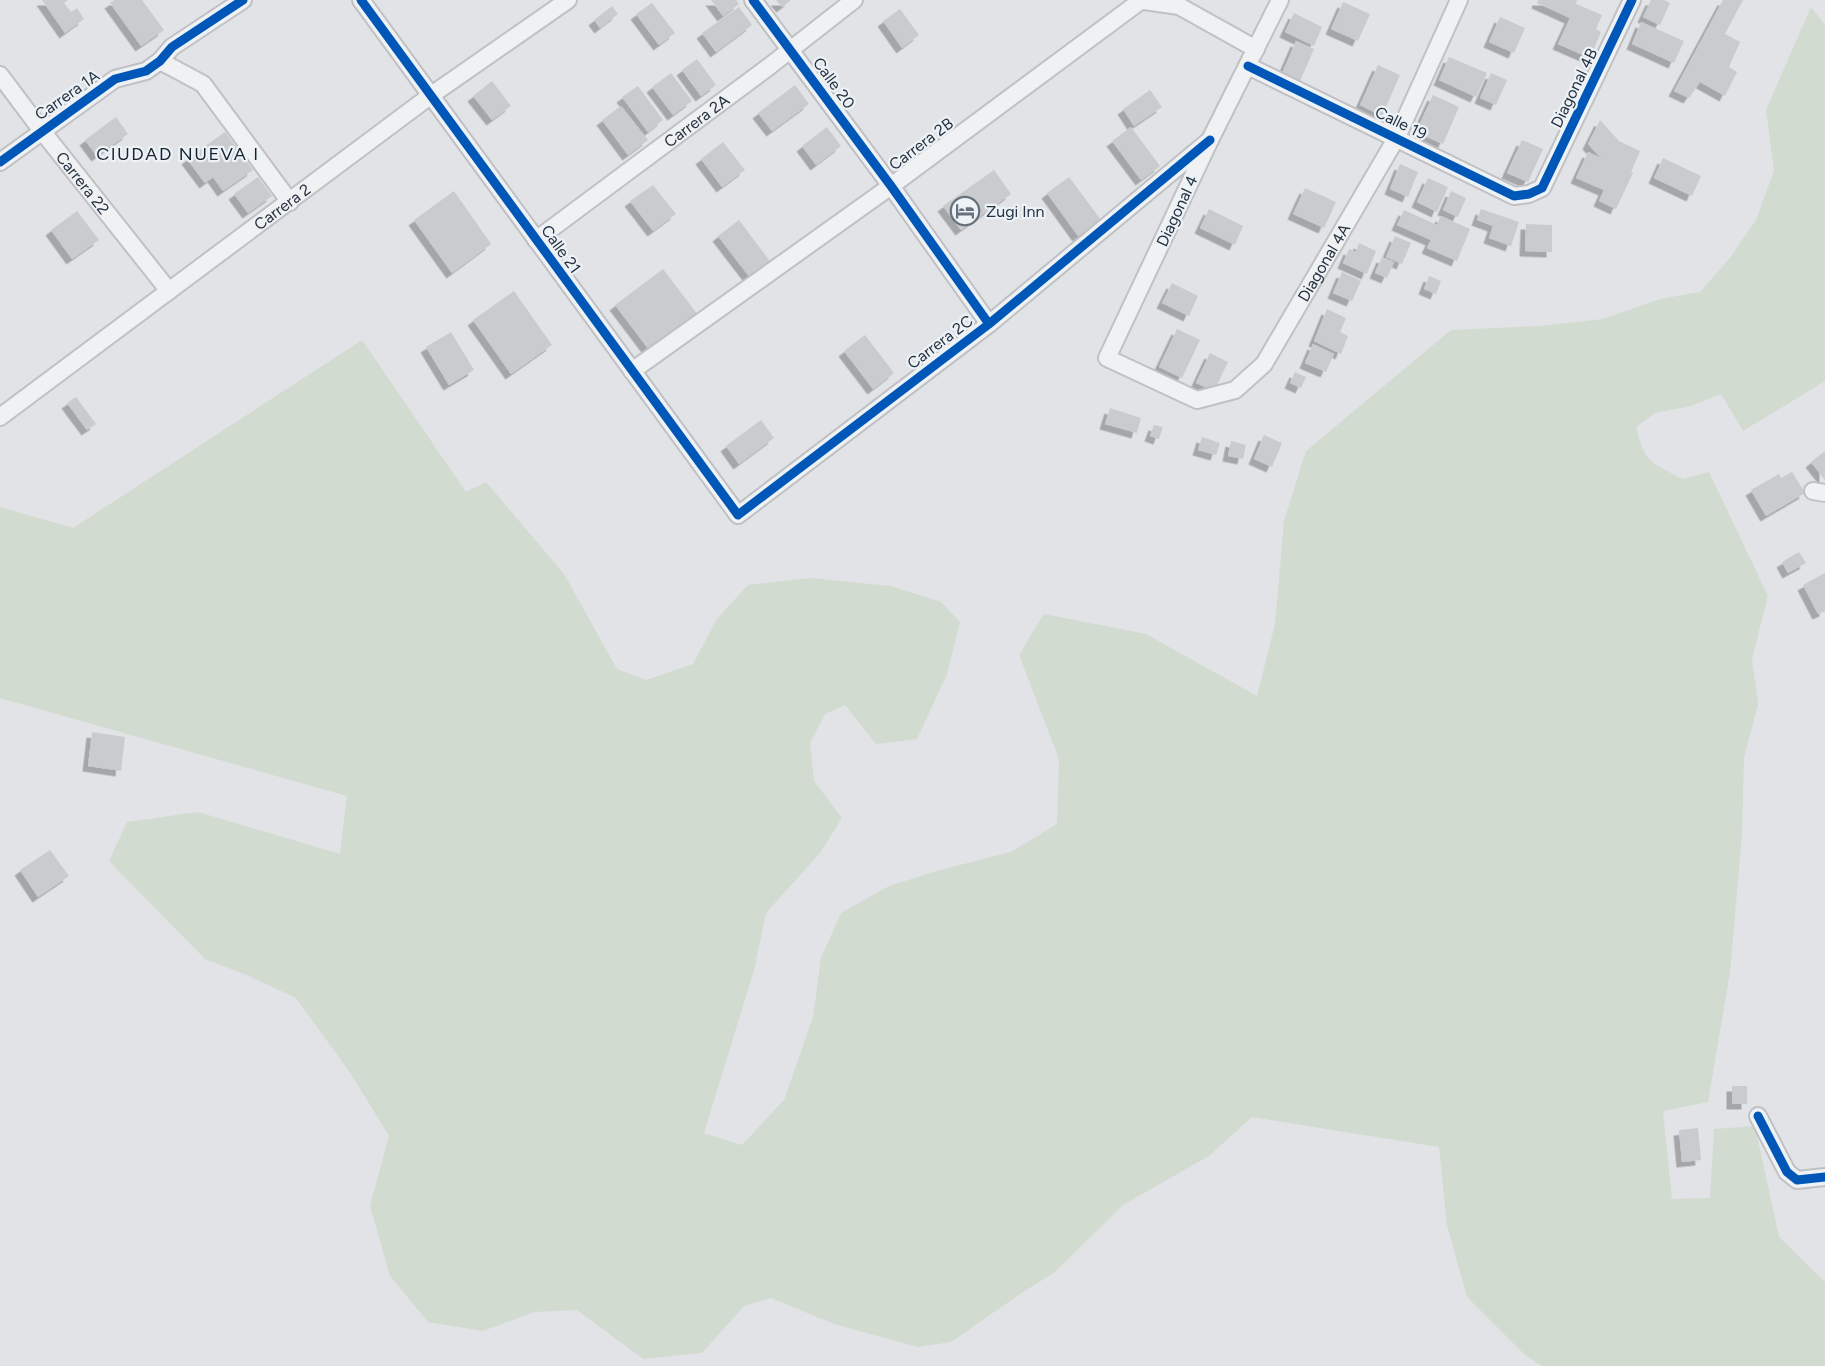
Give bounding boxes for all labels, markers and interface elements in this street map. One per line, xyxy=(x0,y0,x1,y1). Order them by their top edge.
street label: Diagonal 4B xyxy=(1547,45,1601,131)
street label: Calle 20 xyxy=(809,54,859,112)
street label: Carrera 1A xyxy=(31,66,103,124)
street label: Carrera 2A xyxy=(660,90,733,151)
street label: Calle 19 xyxy=(1372,102,1430,144)
street label: Carrera 2B xyxy=(885,114,957,174)
district label: CIUDAD NUEVA I xyxy=(96,143,260,165)
street label: Carrera 22 xyxy=(52,148,114,218)
street label: Diagonal 4 xyxy=(1152,172,1202,249)
street label: Carrera 2 xyxy=(250,179,314,234)
hotel icon: Zugi Inn xyxy=(949,195,981,227)
place label: Zugi Inn xyxy=(986,202,1045,221)
street label: Diagonal 4A xyxy=(1293,220,1354,305)
street label: Calle 21 xyxy=(537,221,585,277)
street label: Carrera 2C xyxy=(903,311,977,373)

